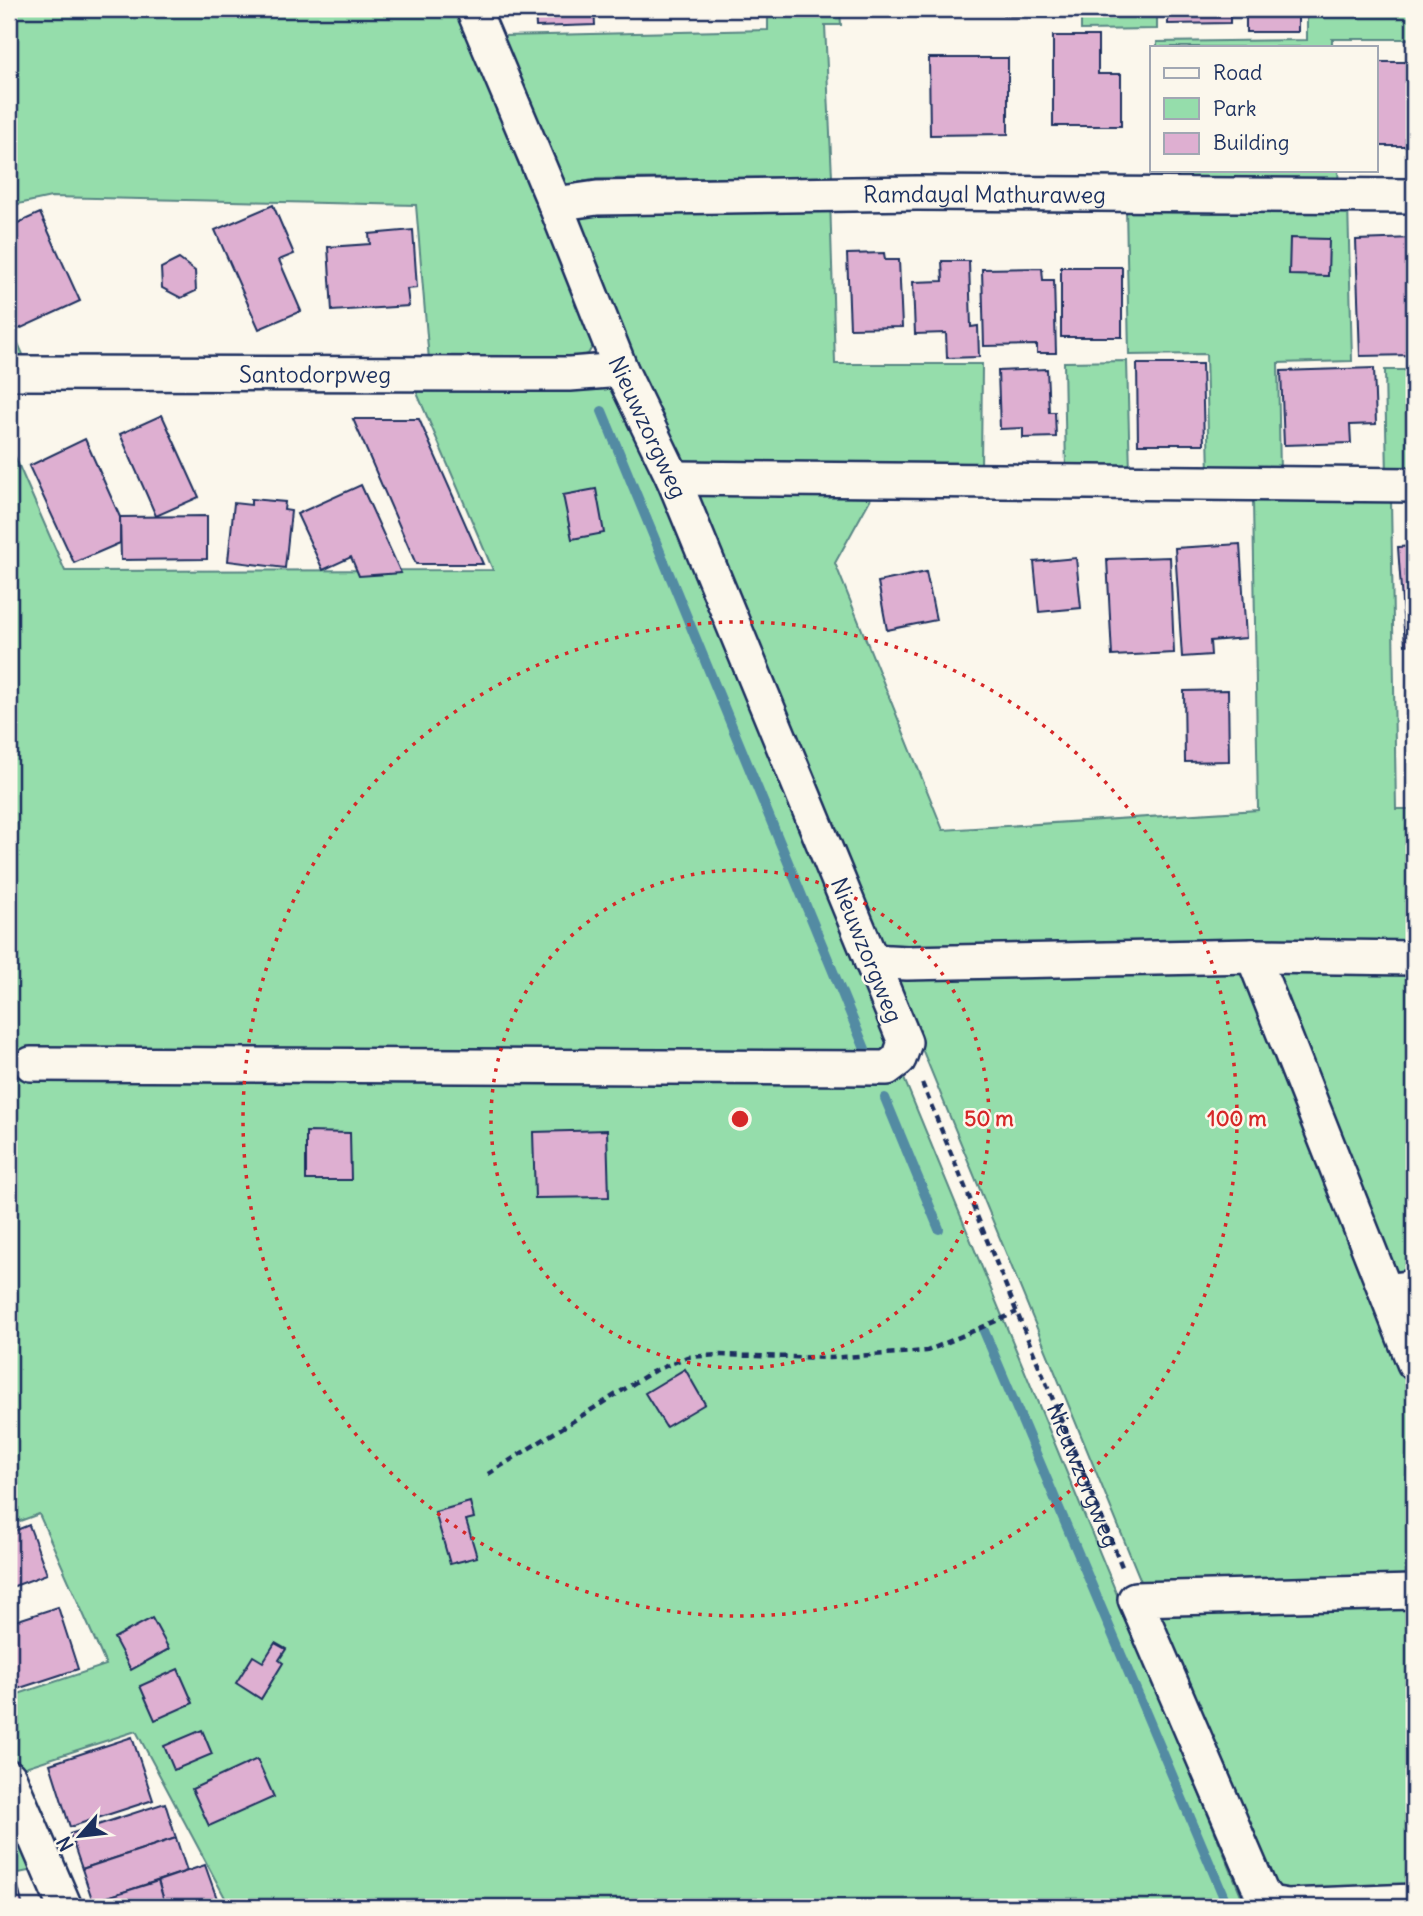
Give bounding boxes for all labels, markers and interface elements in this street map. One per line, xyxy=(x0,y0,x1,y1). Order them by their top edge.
legend xyxy=(1150,46,1378,172)
text: Road xyxy=(1213,59,1262,86)
text: Park xyxy=(1213,95,1256,122)
text: Building xyxy=(1213,129,1289,156)
street label: Ramdayal Mathuraweg xyxy=(863,178,1106,209)
street label: Nieuwzorgweg xyxy=(602,351,694,503)
street label: Santodorpweg xyxy=(239,359,391,388)
street label: Nieuwzorgweg xyxy=(825,873,909,1027)
text: 50 m xyxy=(964,1105,1014,1132)
text: 100 m xyxy=(1207,1105,1267,1132)
centre of rings xyxy=(728,1107,752,1131)
street label: Nieuwzorgweg xyxy=(1041,1398,1127,1551)
north arrow xyxy=(46,1800,116,1870)
text: N xyxy=(51,1833,79,1855)

